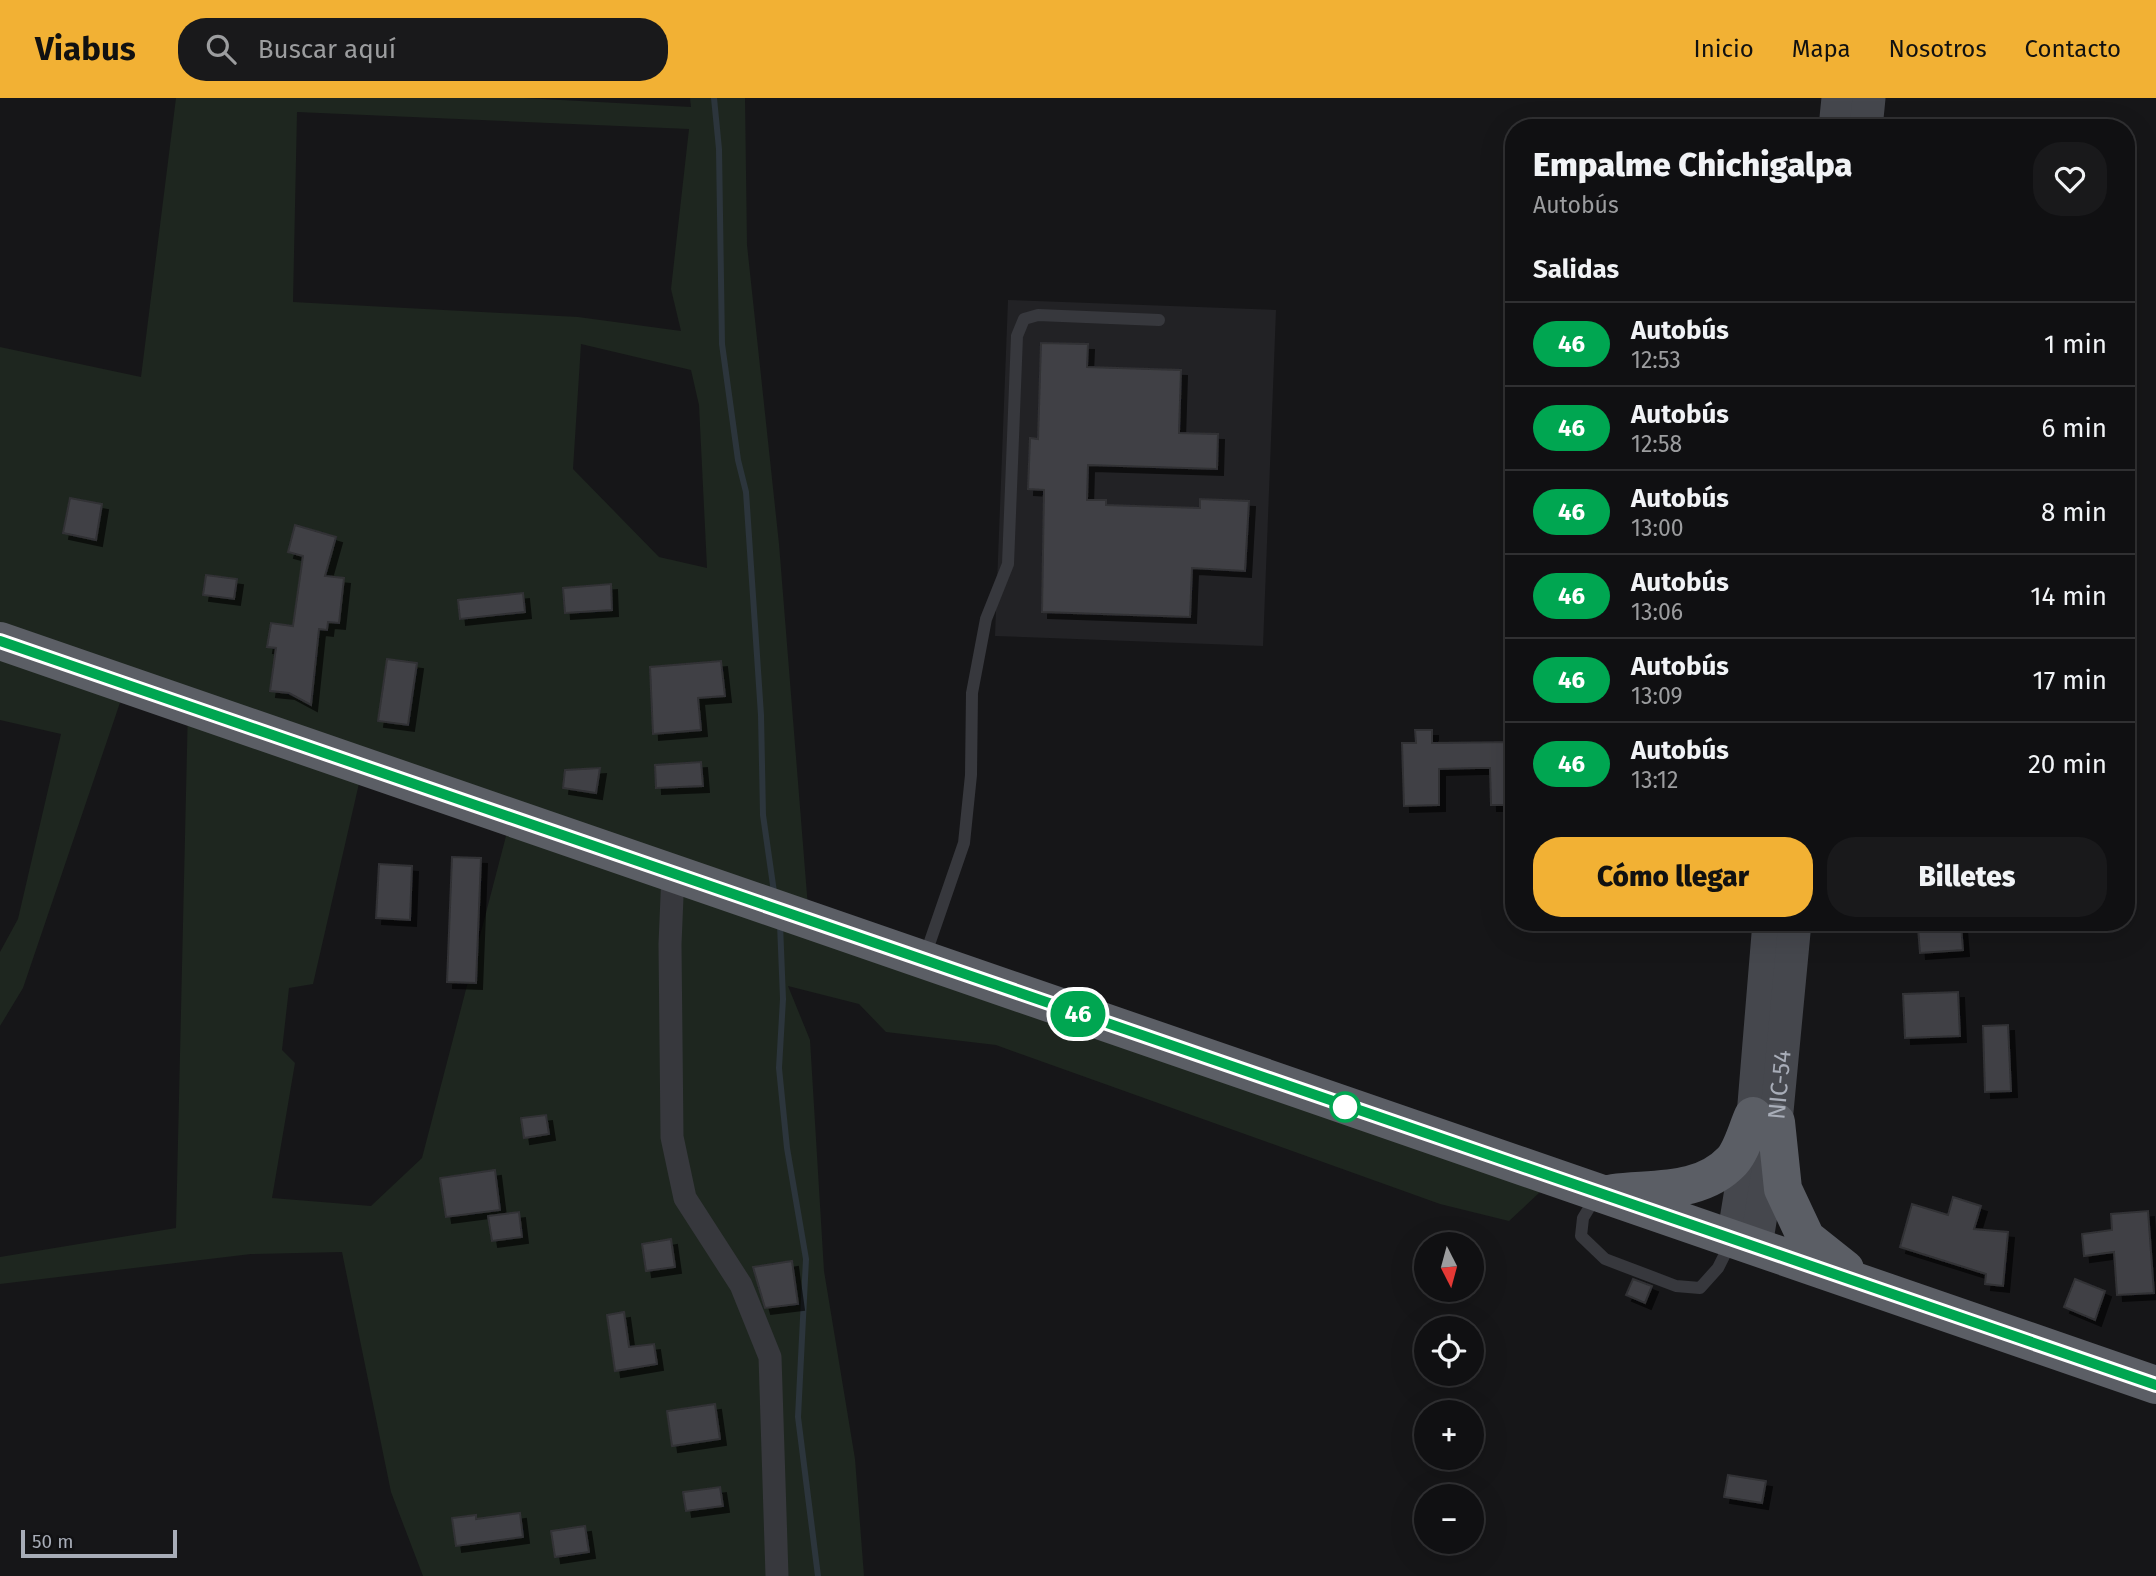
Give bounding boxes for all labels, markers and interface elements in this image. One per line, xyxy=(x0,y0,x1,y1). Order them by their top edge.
search box xyxy=(178,18,668,81)
text: Viabus xyxy=(35,29,136,69)
icon: search xyxy=(202,30,240,68)
text: Buscar aquí xyxy=(258,34,396,65)
text: Inicio xyxy=(1694,35,1754,63)
text: Mapa xyxy=(1792,35,1851,63)
text: Nosotros xyxy=(1889,35,1987,63)
text: Contacto xyxy=(2025,35,2121,63)
button: heart xyxy=(2033,142,2107,216)
text: Empalme Chichigalpa xyxy=(1533,145,1852,185)
text: Autobús xyxy=(1533,191,1619,219)
text: Salidas xyxy=(1533,254,1619,285)
text: Autobús xyxy=(1631,315,1729,346)
text: 1 min xyxy=(2044,329,2107,360)
text: 46 xyxy=(1558,330,1585,358)
text: 12:53 xyxy=(1631,346,1681,374)
text: Autobús xyxy=(1631,399,1729,430)
text: 6 min xyxy=(2041,413,2107,444)
text: 46 xyxy=(1558,414,1585,442)
text: 12:58 xyxy=(1631,430,1682,458)
text: Autobús xyxy=(1631,483,1729,514)
text: 8 min xyxy=(2041,497,2107,528)
text: 46 xyxy=(1558,498,1585,526)
text: 13:00 xyxy=(1631,514,1684,542)
text: Autobús xyxy=(1631,567,1729,598)
text: 14 min xyxy=(2030,581,2107,612)
text: 46 xyxy=(1558,582,1585,610)
text: 13:06 xyxy=(1631,598,1683,626)
text: Autobús xyxy=(1631,651,1729,682)
text: 17 min xyxy=(2032,665,2107,696)
text: 46 xyxy=(1558,666,1585,694)
text: 13:09 xyxy=(1631,682,1683,710)
text: Autobús xyxy=(1631,735,1729,766)
text: 20 min xyxy=(2028,749,2107,780)
text: 46 xyxy=(1558,750,1585,778)
text: 13:12 xyxy=(1631,766,1678,794)
button: Cómo llegar xyxy=(1533,837,1813,917)
button: Billetes xyxy=(1827,837,2107,917)
line badge: 46 xyxy=(1046,991,1110,1037)
text: 46 xyxy=(1064,1000,1092,1028)
street label: NIC-54 xyxy=(1762,1049,1797,1121)
unlabelled marker xyxy=(1330,1092,1360,1122)
north arrow xyxy=(1414,1232,1484,1302)
map controls xyxy=(1414,1232,1484,1554)
button: locate xyxy=(1414,1316,1484,1386)
button: + xyxy=(1414,1400,1484,1470)
button: − xyxy=(1414,1484,1484,1554)
scale bar xyxy=(21,1527,177,1559)
text: 50 m xyxy=(32,1530,73,1553)

